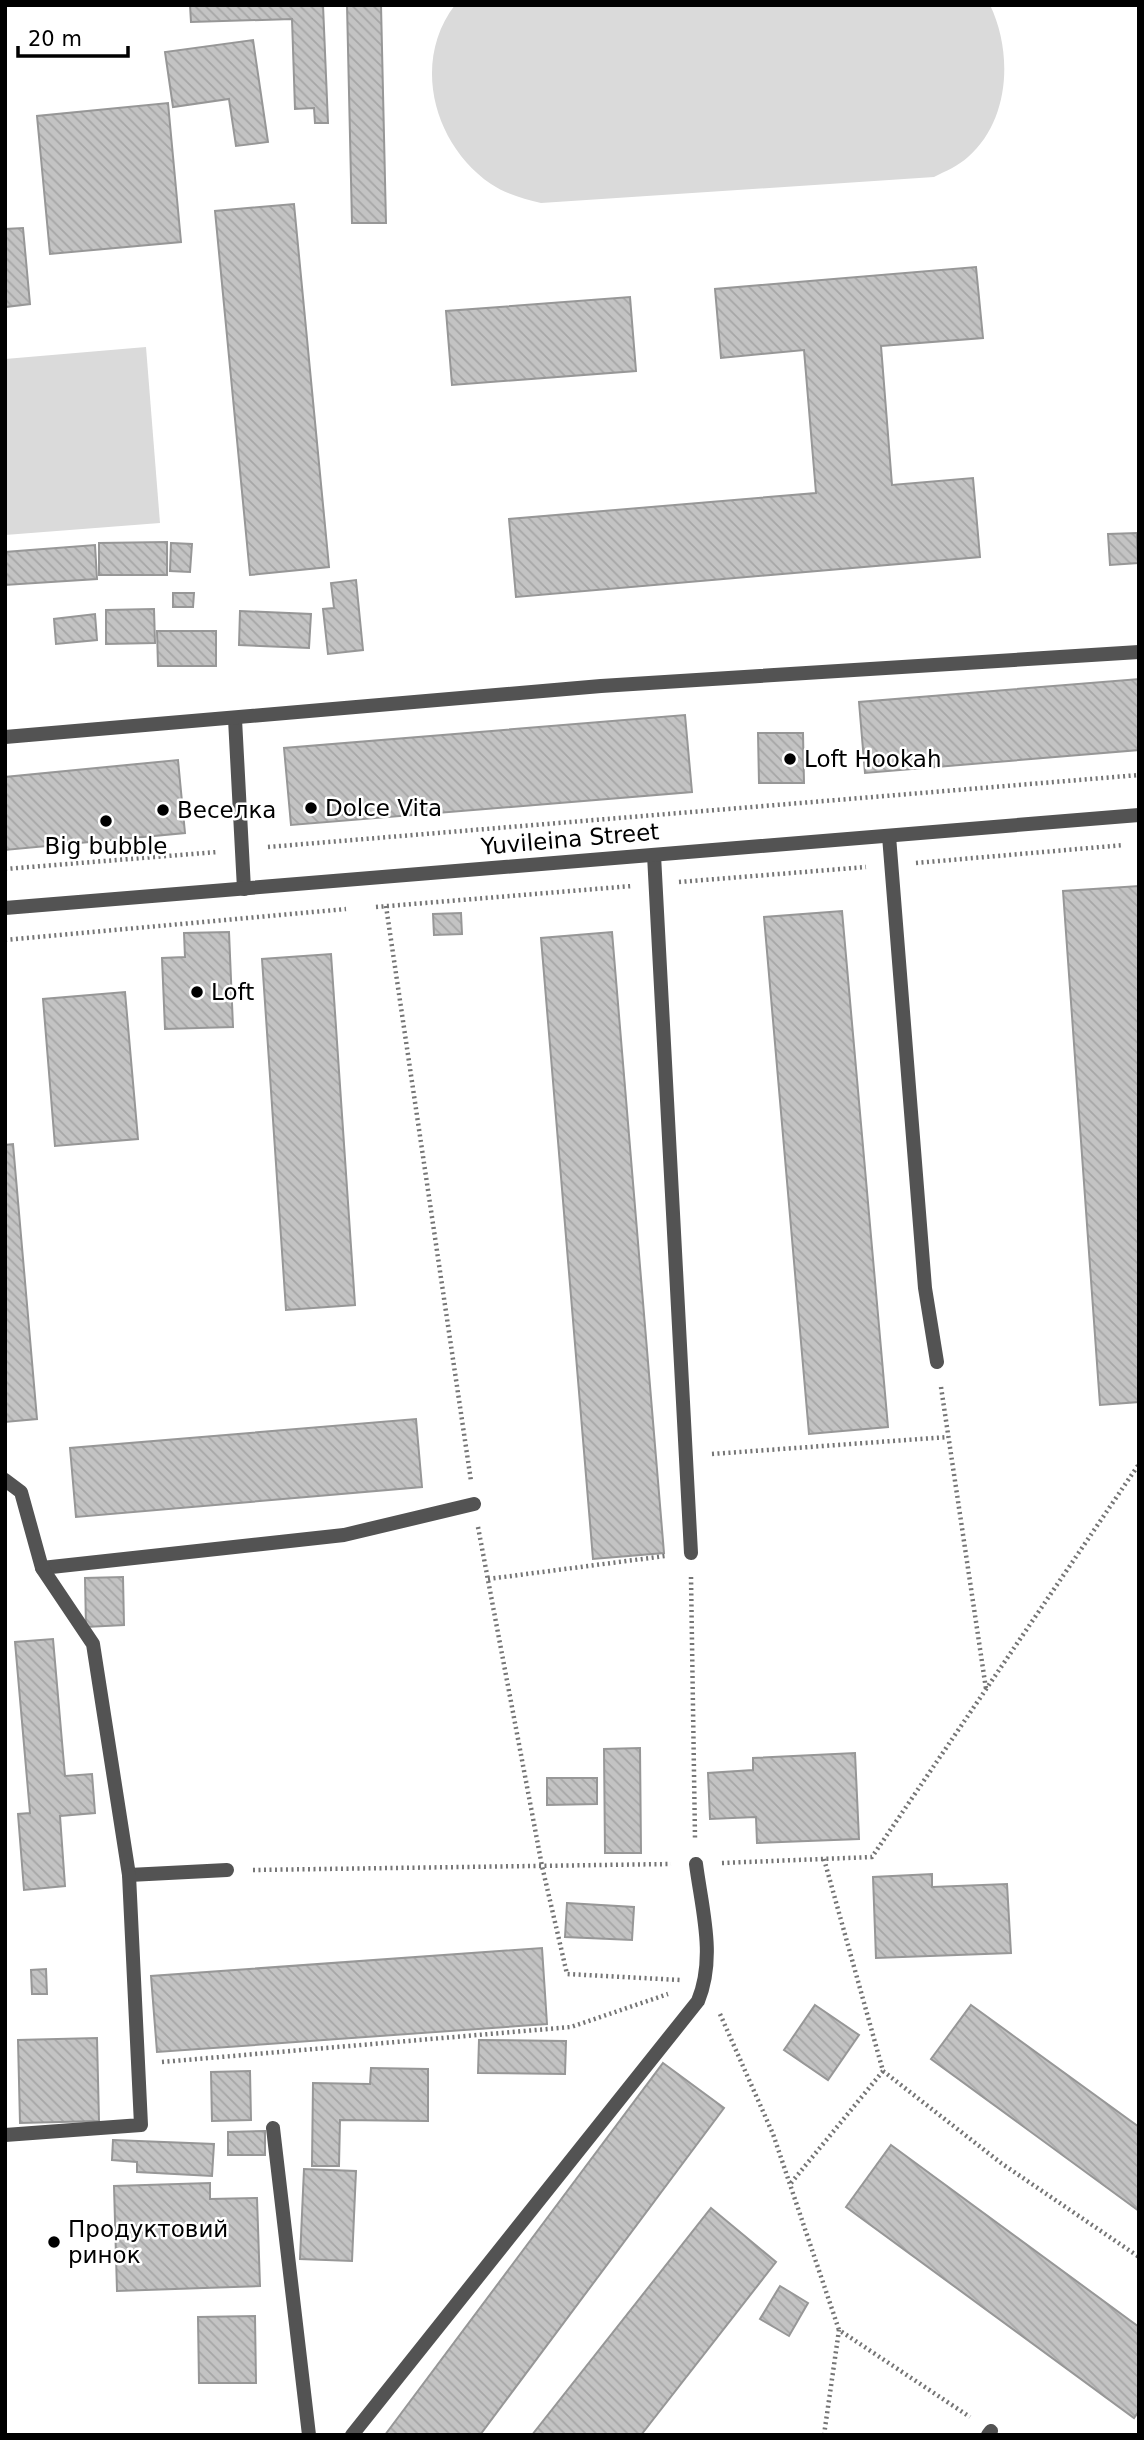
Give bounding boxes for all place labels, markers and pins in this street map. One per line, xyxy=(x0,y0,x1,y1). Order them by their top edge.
place label: Loft Hookah xyxy=(804,746,942,772)
marker: Loft Hookah xyxy=(782,751,798,767)
place label: Dolce Vita xyxy=(325,795,442,821)
place label: Веселка xyxy=(177,797,276,823)
marker: Dolce Vita xyxy=(303,800,319,816)
marker: Веселка xyxy=(155,802,171,818)
marker: Big bubble xyxy=(98,813,114,829)
place label: Big bubble xyxy=(45,833,168,859)
place label: Loft xyxy=(211,979,254,1005)
marker: Loft xyxy=(189,984,205,1000)
place label: Продуктовий ринок xyxy=(68,2216,228,2268)
marker: Продуктовий ринок xyxy=(46,2234,62,2250)

